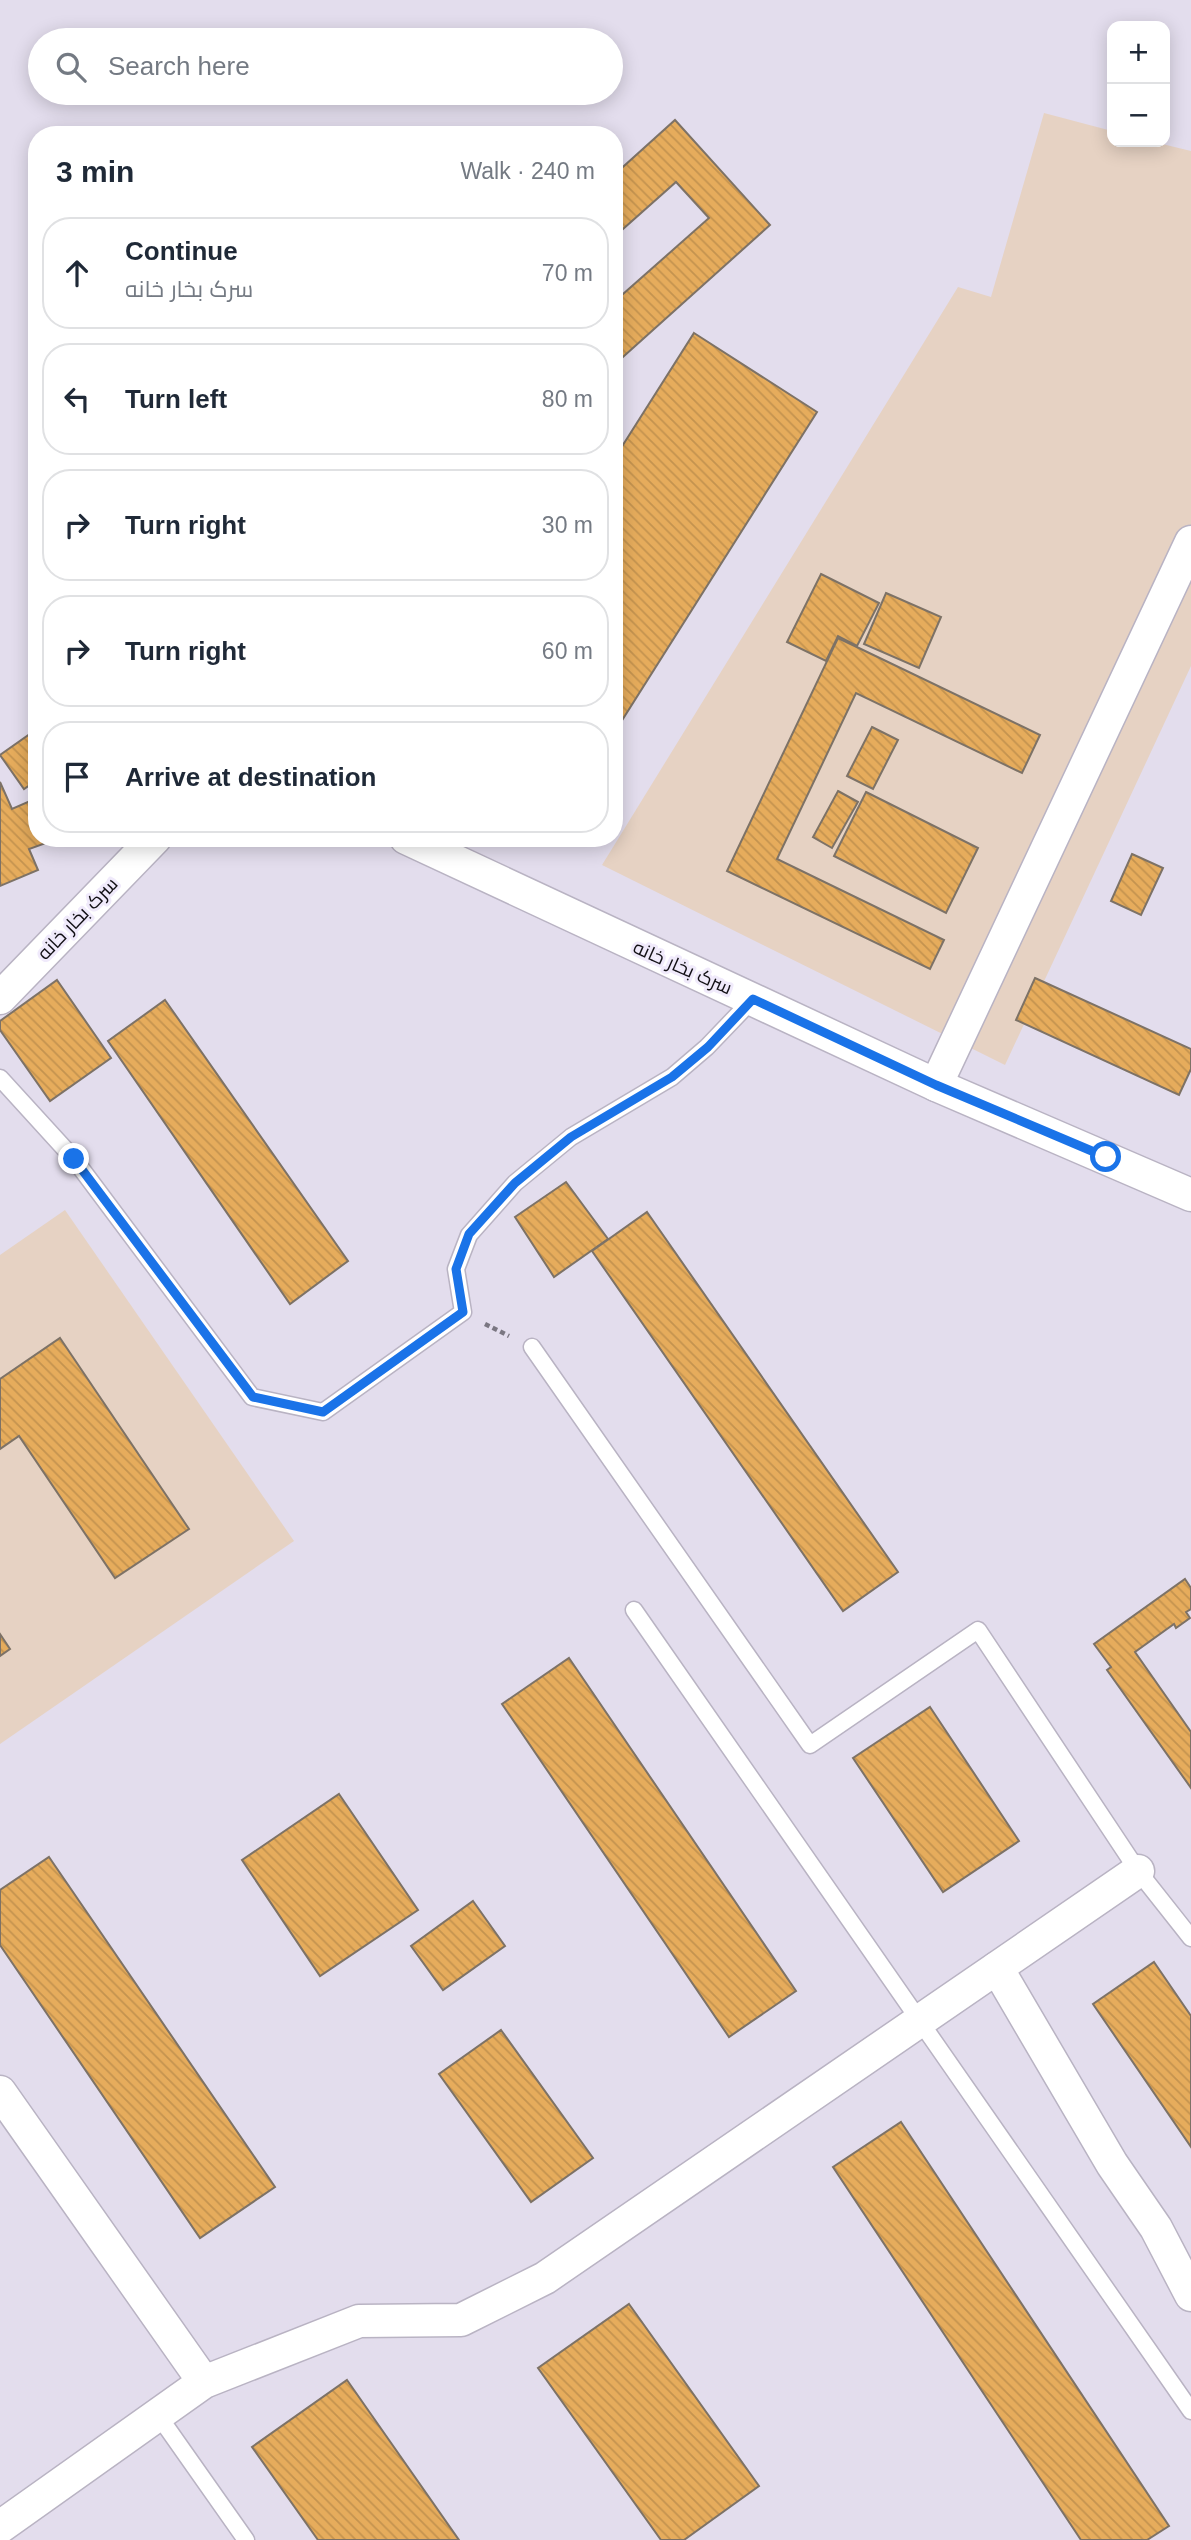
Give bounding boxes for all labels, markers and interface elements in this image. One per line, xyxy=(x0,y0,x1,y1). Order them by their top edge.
map controls xyxy=(1107,21,1170,147)
button: + xyxy=(1107,21,1170,84)
search box xyxy=(28,28,623,105)
icon: search xyxy=(52,48,90,86)
text: Search here xyxy=(108,51,250,81)
button: − xyxy=(1107,84,1170,147)
text: 3 min xyxy=(56,155,134,188)
text: Walk · 240 m xyxy=(460,158,595,184)
text: Continue xyxy=(125,236,238,266)
icon: ahead xyxy=(58,254,96,292)
text: 70 m xyxy=(542,260,593,286)
text: سرک بخار خانه xyxy=(125,276,253,302)
icon: left xyxy=(58,380,96,418)
text: Turn left xyxy=(125,384,227,414)
text: 80 m xyxy=(542,386,593,412)
icon: right xyxy=(58,506,96,544)
text: Turn right xyxy=(125,510,246,540)
text: 30 m xyxy=(542,512,593,538)
icon: right xyxy=(58,632,96,670)
text: Turn right xyxy=(125,636,246,666)
text: 60 m xyxy=(542,638,593,664)
icon: arrive xyxy=(58,758,96,796)
text: Arrive at destination xyxy=(125,762,376,792)
street label: سرک بخار خانه xyxy=(33,873,122,964)
street label: سرک بخار خانه xyxy=(630,936,735,999)
route start xyxy=(1090,1141,1121,1172)
route end xyxy=(58,1143,89,1174)

